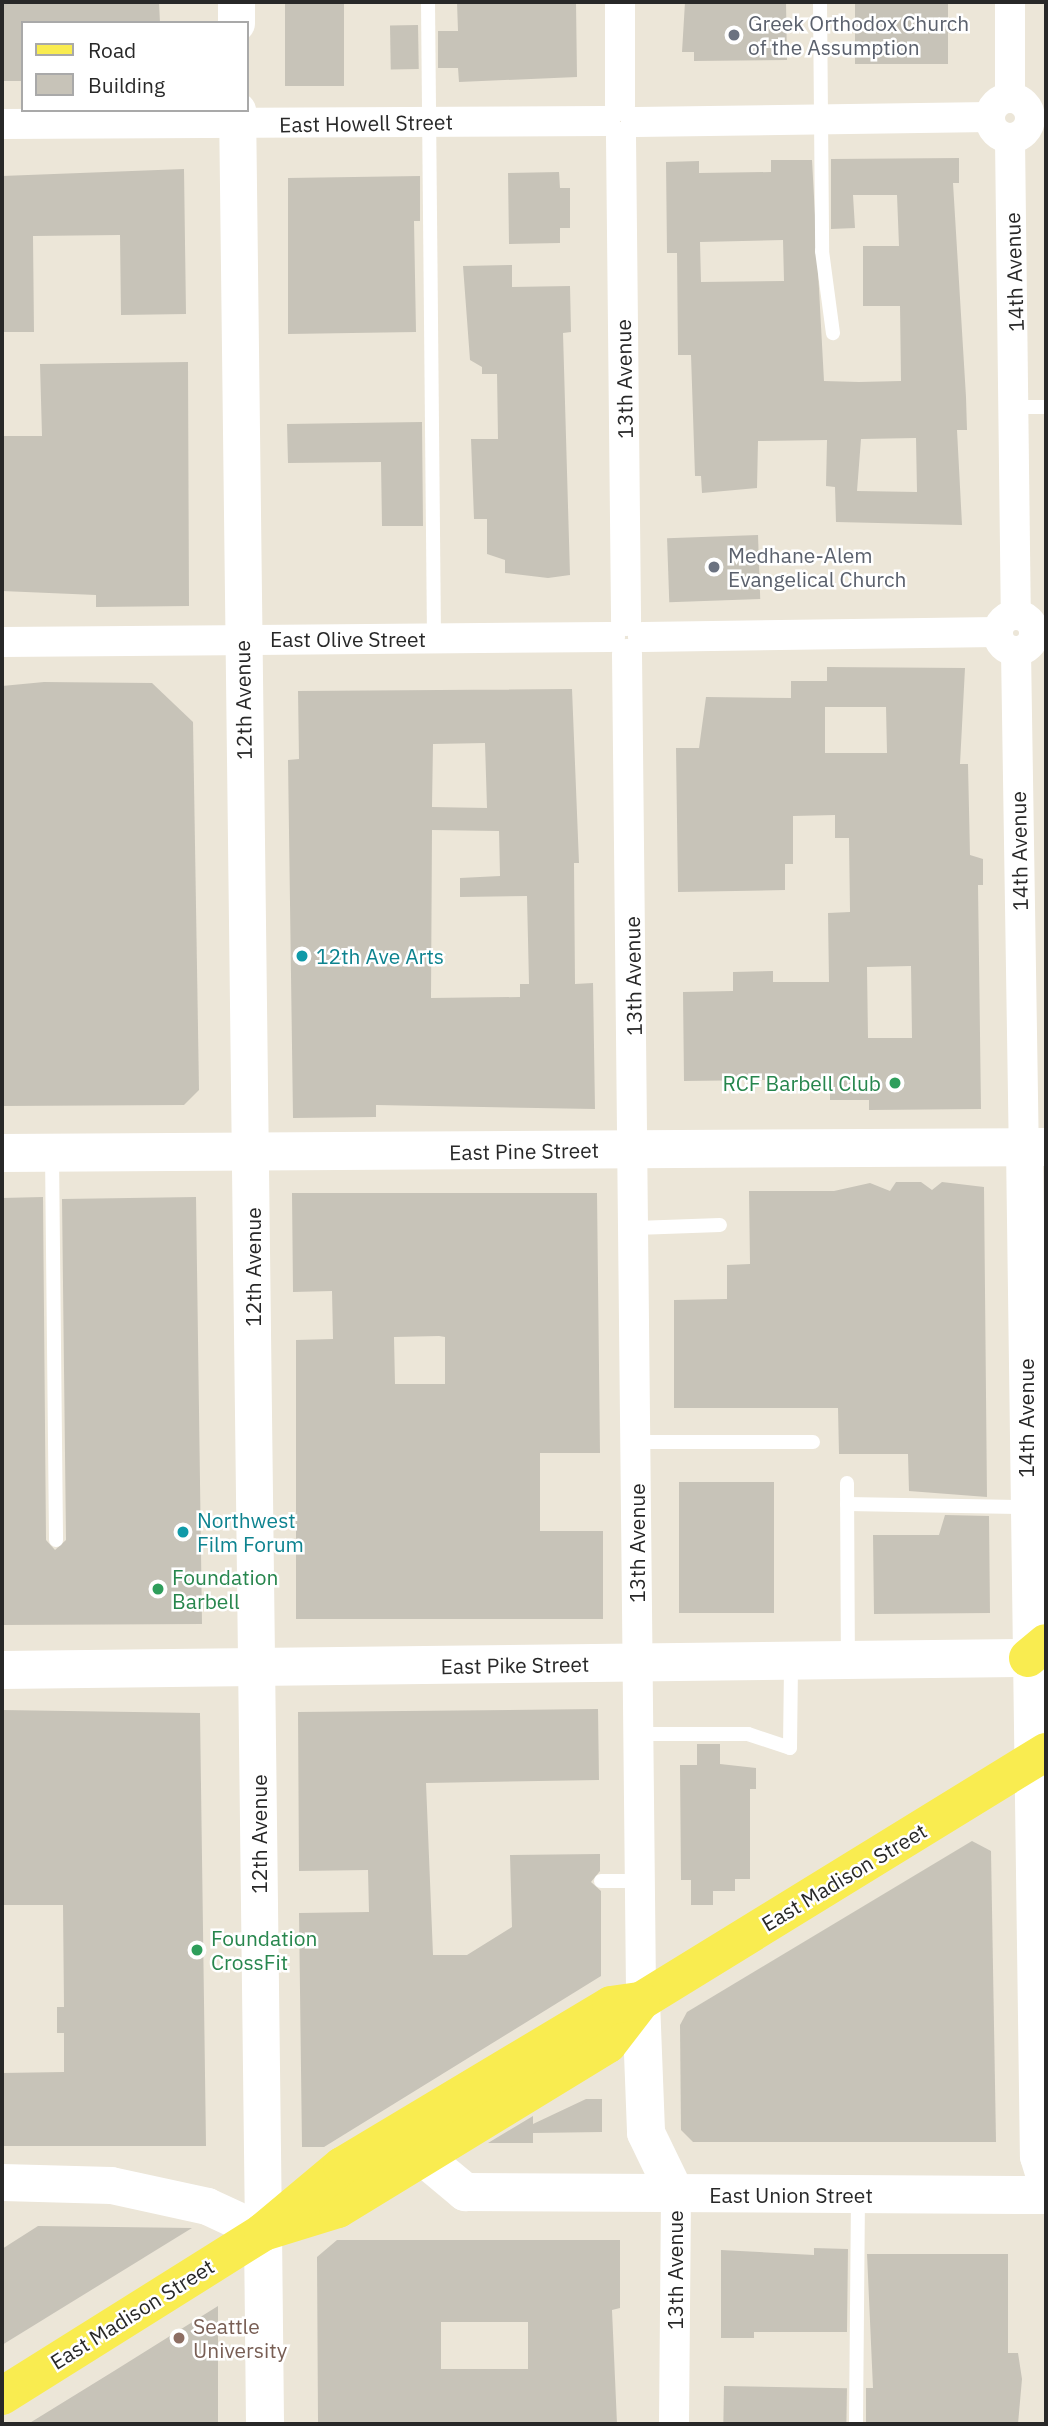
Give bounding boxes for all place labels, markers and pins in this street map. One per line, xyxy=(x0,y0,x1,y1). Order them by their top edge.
place label: Greek Orthodox Church of the Assumption xyxy=(748,10,969,60)
marker: Greek Orthodox Church of the Assumption xyxy=(726,27,742,43)
place label: Medhane-Alem Evangelical Church xyxy=(728,542,906,592)
marker: Medhane-Alem Evangelical Church xyxy=(706,559,722,575)
place label: 12th Ave Arts xyxy=(316,943,444,969)
marker: 12th Ave Arts xyxy=(294,948,310,964)
place label: RCF Barbell Club xyxy=(723,1070,881,1096)
marker: RCF Barbell Club xyxy=(887,1075,903,1091)
place label: Northwest Film Forum xyxy=(197,1507,304,1557)
marker: Northwest Film Forum xyxy=(175,1524,191,1540)
place label: Foundation Barbell xyxy=(172,1564,279,1614)
marker: Foundation Barbell xyxy=(150,1581,166,1597)
place label: Foundation CrossFit xyxy=(211,1925,318,1975)
marker: Foundation CrossFit xyxy=(189,1942,205,1958)
place label: Seattle University xyxy=(193,2313,287,2363)
marker: Seattle University xyxy=(171,2330,187,2346)

